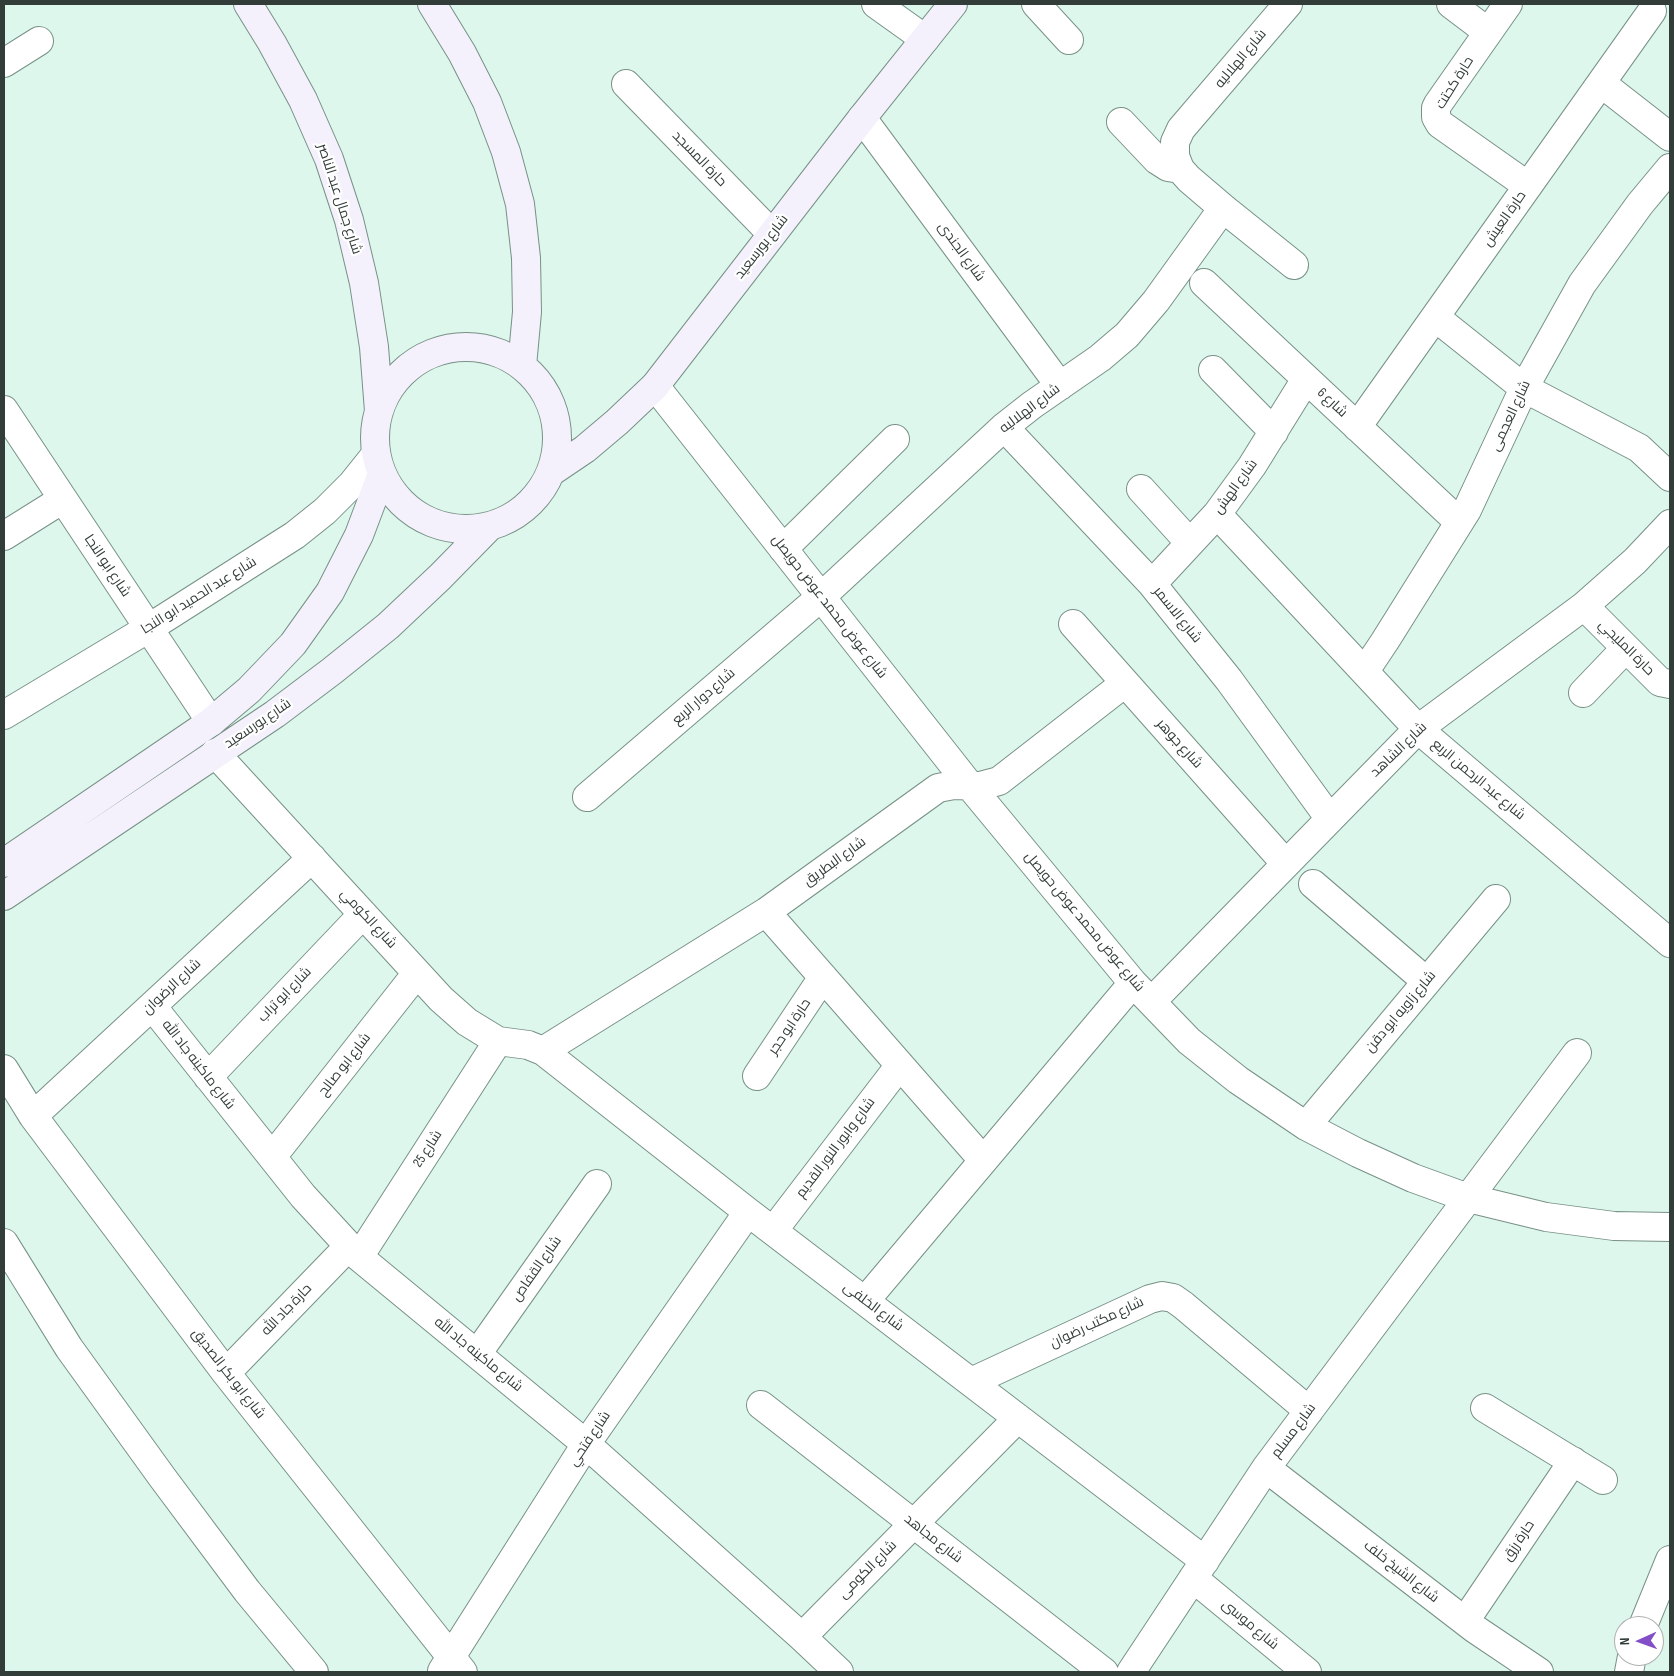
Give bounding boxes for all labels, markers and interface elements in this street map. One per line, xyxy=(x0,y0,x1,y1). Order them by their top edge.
street label: شارع الهلاليه xyxy=(1212,26,1270,92)
street label: حارة كحتت xyxy=(1432,54,1478,112)
street label: حارة المسجد xyxy=(668,128,730,190)
street label: شارع جمال عبد الناصر xyxy=(313,142,365,256)
street label: حارة العيش xyxy=(1480,188,1530,250)
street label: شارع بورسعيد xyxy=(732,212,792,282)
street label: شارع الجندى xyxy=(934,219,988,285)
street label: شارع العجمى xyxy=(1487,378,1535,454)
street label: شارع الهلاليه xyxy=(996,381,1064,437)
street label: شارع 6 xyxy=(1313,385,1351,421)
street label: شارع الهش xyxy=(1210,456,1262,518)
street label: شارع ابو النجا xyxy=(80,532,134,600)
street label: شارع عوض محمد عوض حويصل xyxy=(768,532,890,682)
street label: شارع عبد الحميد ابو النجا xyxy=(138,554,260,638)
street label: شارع الاسمر xyxy=(1149,584,1205,646)
street label: حارة المليجي xyxy=(1595,617,1657,679)
street label: شارع دوار الربع xyxy=(669,665,739,729)
street label: شارع بورسعيد xyxy=(221,696,295,752)
street label: شارع جوهر xyxy=(1152,716,1206,772)
street label: شارع الشاهد xyxy=(1367,719,1431,781)
street label: شارع عبد الرحمن الربع xyxy=(1428,736,1528,824)
street label: شارع البطريق xyxy=(800,834,870,890)
street label: شارع عوض محمد عوض حويصل xyxy=(1020,848,1148,996)
street label: شارع الكومي xyxy=(336,886,400,952)
street label: شارع الرضوان xyxy=(139,956,205,1018)
street label: شارع ابو تراب xyxy=(255,964,315,1026)
street label: شارع زاويه ابو دقن xyxy=(1362,968,1440,1056)
street label: حارة ابو حجر xyxy=(765,996,815,1058)
street label: شارع ماكينه جاد الله xyxy=(158,1017,238,1113)
street label: شارع ابو صالح xyxy=(315,1030,375,1100)
street label: شارع وابور النور القديم xyxy=(793,1095,879,1201)
street label: شارع 25 xyxy=(410,1127,446,1171)
street label: شارع القفاص xyxy=(508,1233,566,1305)
street label: شارع الخلفى xyxy=(840,1279,906,1335)
street label: حارة جاد الله xyxy=(258,1281,316,1339)
street label: شارع مكتب رضوان xyxy=(1047,1294,1147,1352)
street label: شارع ماكينه جاد الله xyxy=(430,1314,526,1396)
street label: شارع ابو بكر الصديق xyxy=(188,1326,268,1422)
street label: شارع مسلم xyxy=(1268,1400,1320,1462)
street label: شارع فتحي xyxy=(565,1408,615,1470)
street label: شارع مجاهد xyxy=(900,1511,966,1567)
street label: حارة رزق xyxy=(1499,1517,1539,1565)
street label: شارع الكومى xyxy=(835,1537,901,1603)
street label: شارع الشيخ خلف xyxy=(1360,1537,1442,1607)
street label: شارع موسى xyxy=(1218,1596,1282,1654)
north arrow xyxy=(1614,1616,1664,1666)
text: N xyxy=(1616,1637,1633,1646)

